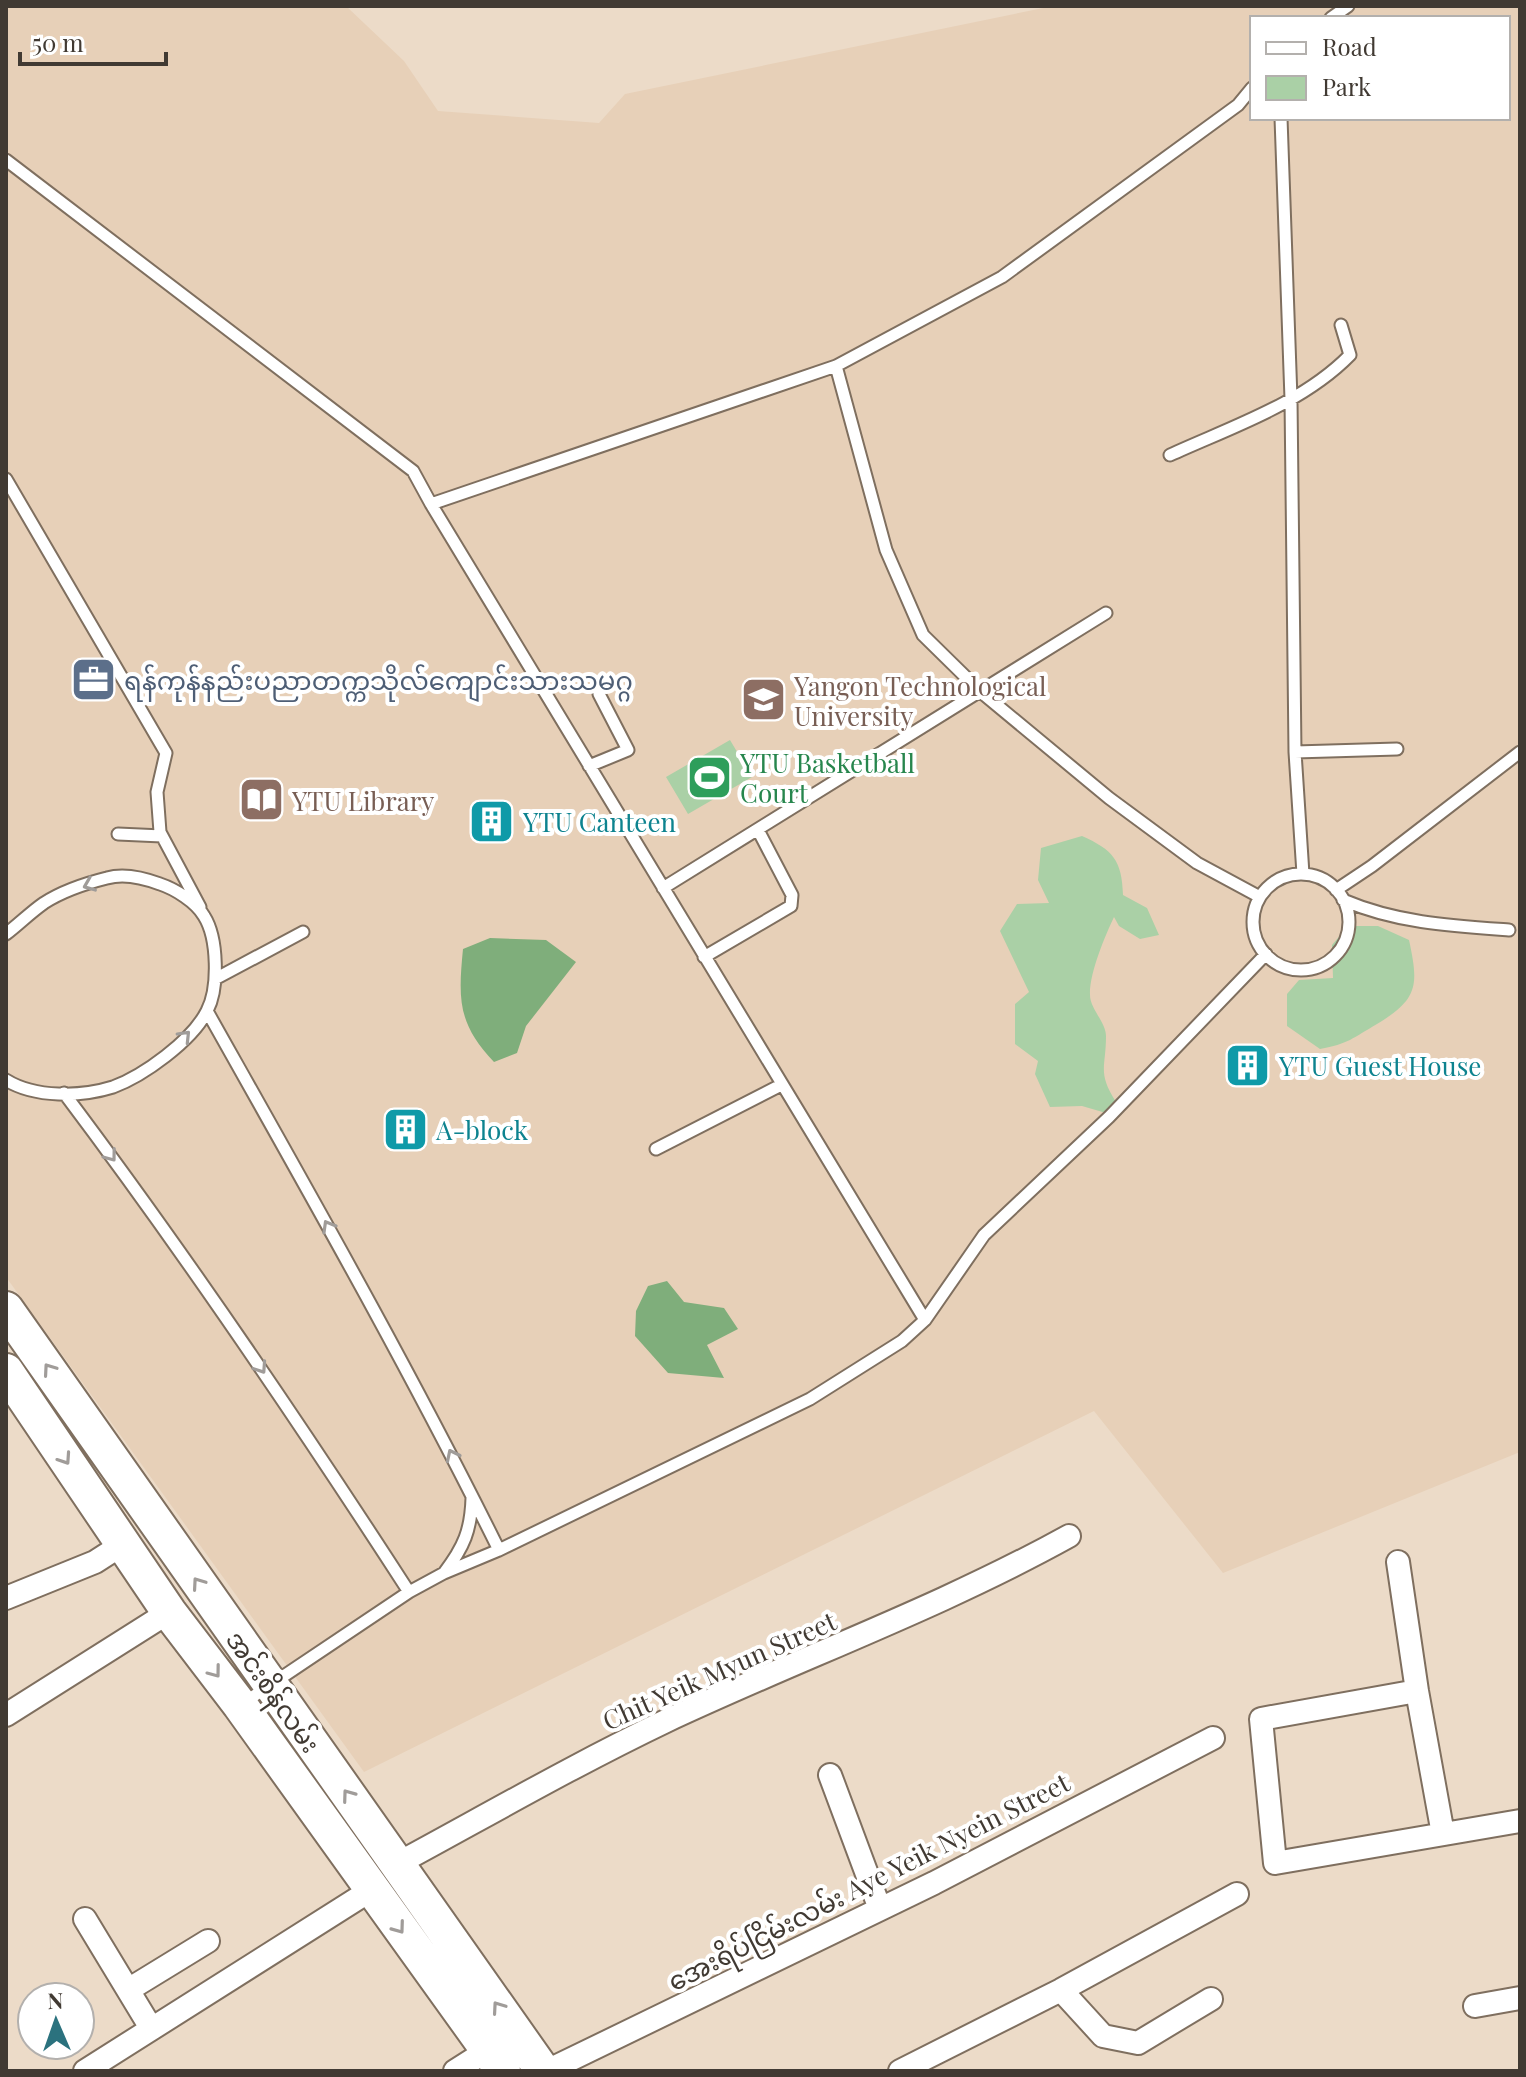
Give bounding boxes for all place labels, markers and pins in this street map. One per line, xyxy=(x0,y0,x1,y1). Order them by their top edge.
office icon: ရန်ကုန်နည်းပညာတက္ကသိုလ်ကျောင်းသားသမဂ္ဂ xyxy=(69,655,117,703)
place label: ရန်ကုန်နည်းပညာတက္ကသိုလ်ကျောင်းသားသမဂ္ဂ xyxy=(124,662,633,702)
place label: Yangon Technological University xyxy=(793,668,1046,733)
school or university icon: Yangon Technological University xyxy=(739,676,787,724)
place label: YTU Basketball Court xyxy=(739,745,915,810)
sports icon: YTU Basketball Court xyxy=(685,753,733,801)
library icon: YTU Library xyxy=(237,776,285,824)
place label: YTU Library xyxy=(291,783,434,818)
building icon: YTU Canteen xyxy=(468,797,516,845)
place label: YTU Canteen xyxy=(522,804,677,839)
building icon: YTU Guest House xyxy=(1224,1041,1272,1089)
place label: YTU Guest House xyxy=(1278,1048,1481,1083)
building icon: A-block xyxy=(381,1105,429,1153)
place label: A-block xyxy=(435,1112,529,1147)

